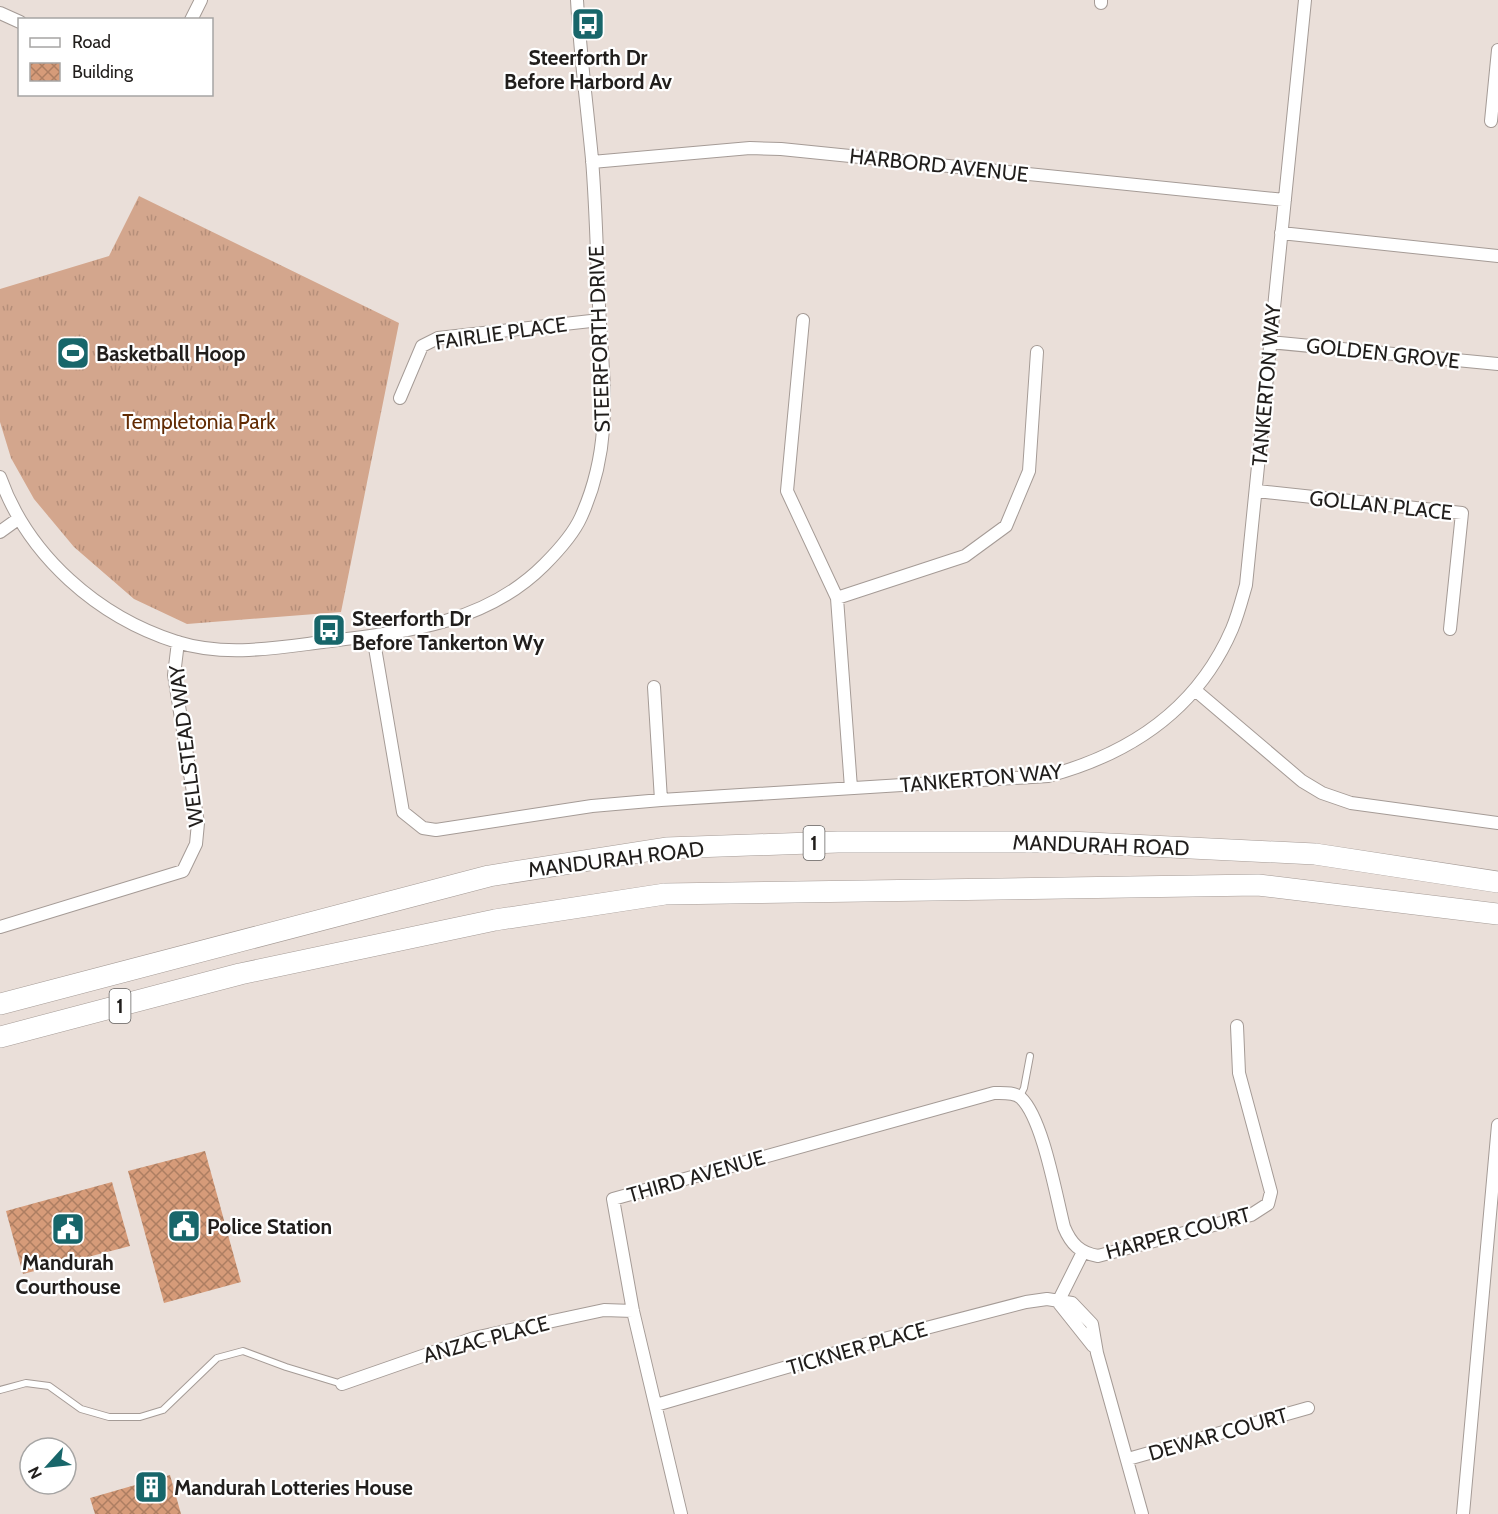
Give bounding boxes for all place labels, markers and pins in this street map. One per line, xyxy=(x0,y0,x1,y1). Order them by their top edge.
bus stop icon: Steerforth Dr Before Harbord Av xyxy=(570,6,606,42)
place label: Steerforth Dr Before Harbord Av xyxy=(504,45,673,94)
sports icon: Basketball Hoop xyxy=(55,335,91,371)
place label: Basketball Hoop xyxy=(96,341,245,366)
place label: Steerforth Dr Before Tankerton Wy xyxy=(352,606,545,655)
bus stop icon: Steerforth Dr Before Tankerton Wy xyxy=(311,612,347,648)
public building icon: Police Station xyxy=(166,1208,202,1244)
public building icon: Mandurah Courthouse xyxy=(50,1211,86,1247)
place label: Police Station xyxy=(207,1214,332,1239)
place label: Mandurah Courthouse xyxy=(15,1250,121,1299)
building icon: Mandurah Lotteries House xyxy=(133,1469,169,1505)
place label: Mandurah Lotteries House xyxy=(174,1475,413,1500)

